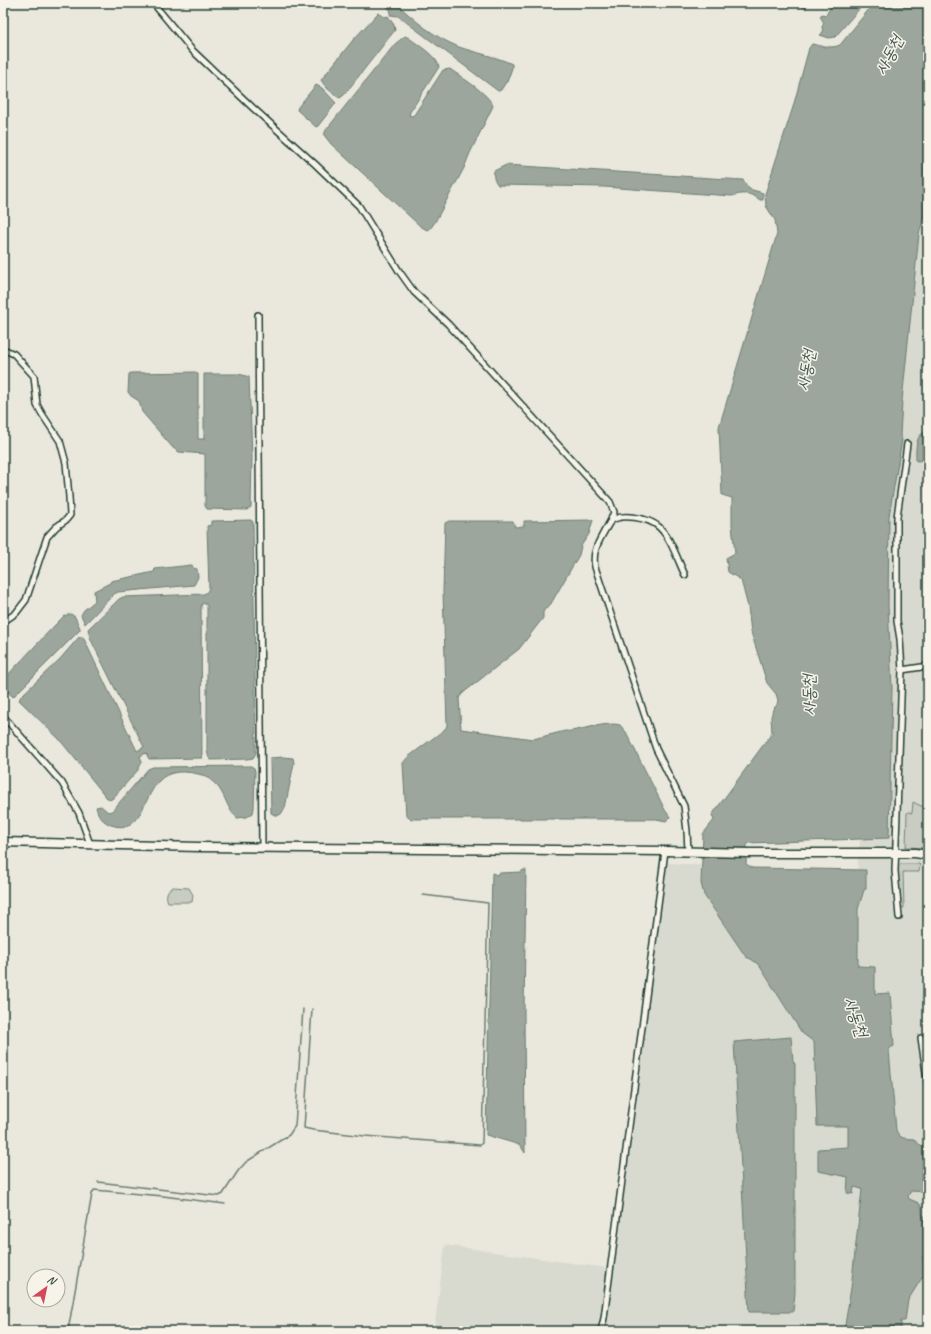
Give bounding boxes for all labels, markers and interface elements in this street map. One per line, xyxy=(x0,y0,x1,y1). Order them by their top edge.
water label: 사동천 xyxy=(870,30,909,78)
water label: 사동천 xyxy=(792,346,820,392)
water label: 사동천 xyxy=(798,672,820,716)
water label: 사동천 xyxy=(839,994,873,1042)
north arrow xyxy=(26,1268,66,1308)
text: N xyxy=(45,1272,60,1289)

